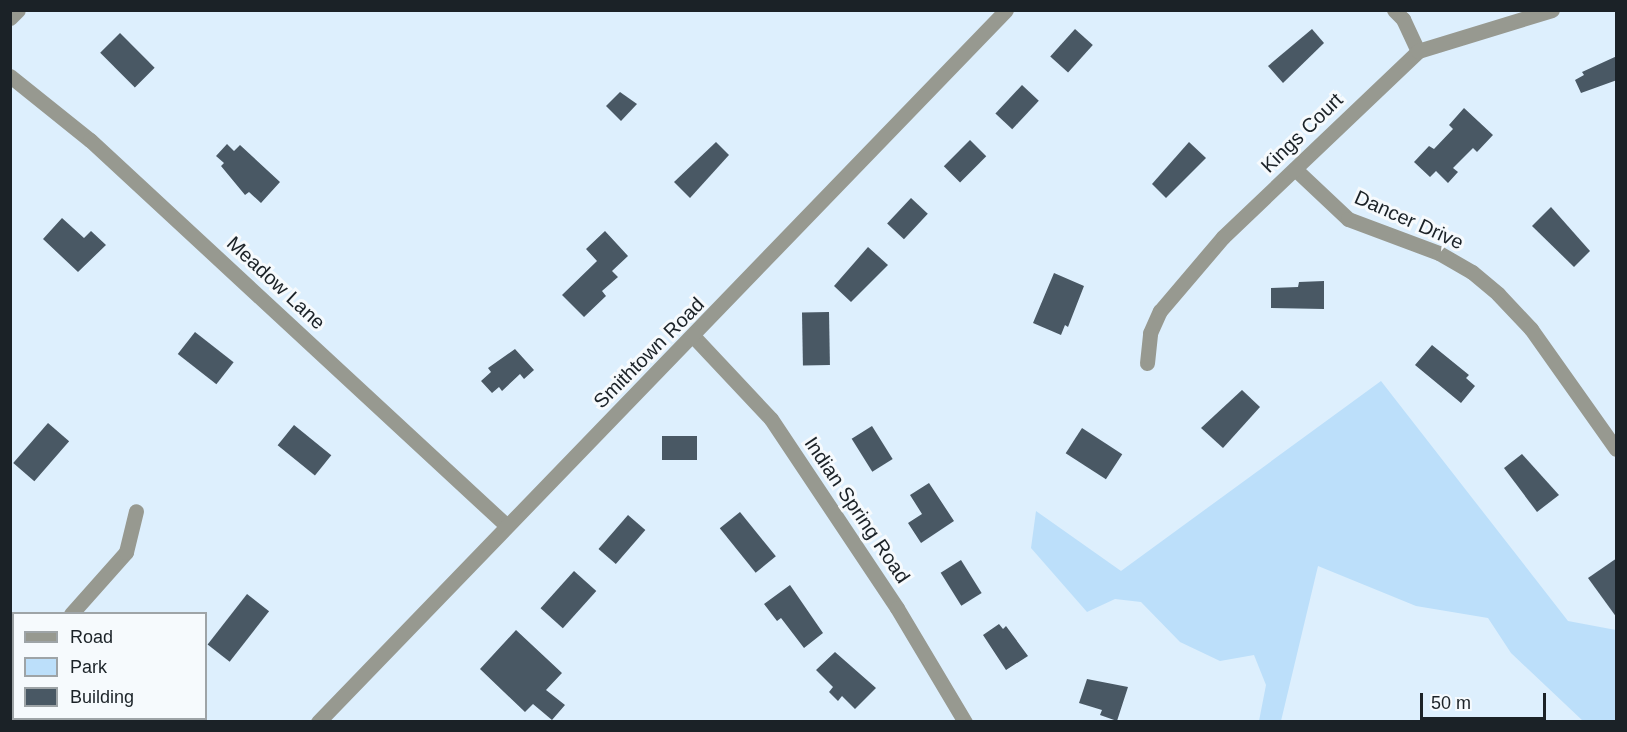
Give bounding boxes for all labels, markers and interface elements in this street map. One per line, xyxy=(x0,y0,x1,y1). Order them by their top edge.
street label: Kings Court xyxy=(1256,88,1348,178)
street label: Dancer Drive xyxy=(1351,185,1467,255)
street label: Meadow Lane xyxy=(222,231,330,335)
street label: Smithtown Road xyxy=(589,293,709,413)
street label: Indian Spring Road xyxy=(799,432,915,588)
legend xyxy=(12,612,207,720)
text: Road xyxy=(70,627,113,647)
text: Park xyxy=(70,657,107,677)
scale bar xyxy=(1423,681,1549,719)
text: Building xyxy=(70,687,134,707)
text: 50 m xyxy=(1431,693,1471,713)

